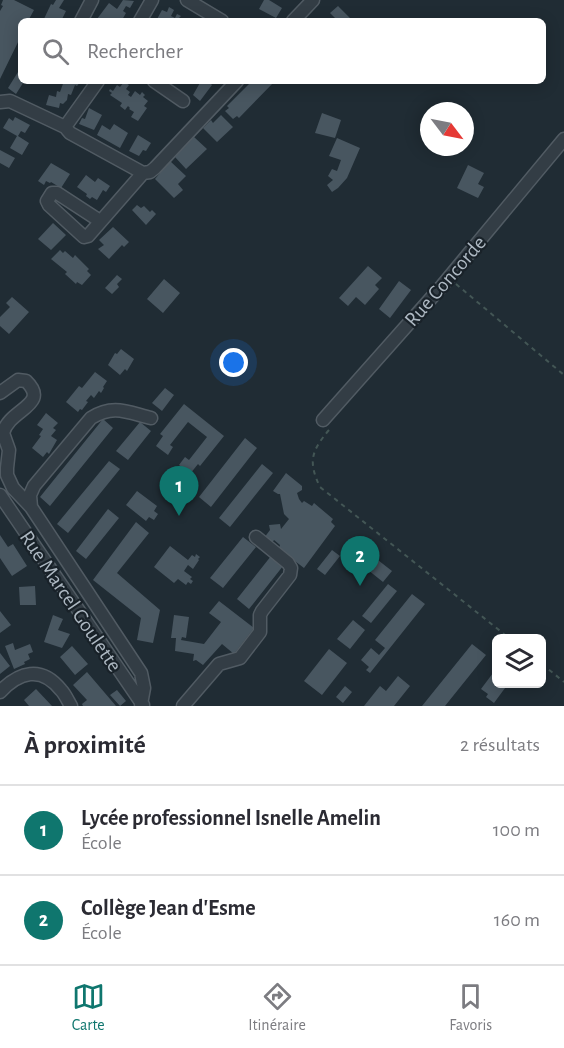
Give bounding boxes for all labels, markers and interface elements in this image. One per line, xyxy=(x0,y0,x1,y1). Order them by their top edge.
search box xyxy=(18,18,546,84)
icon: search xyxy=(39,35,72,68)
text: Rechercher xyxy=(87,40,183,62)
north arrow xyxy=(420,102,474,156)
street label: Rue Concorde xyxy=(401,232,490,330)
your location xyxy=(219,348,248,377)
pin: 1 xyxy=(160,466,198,516)
street label: Rue Marcel Goulette xyxy=(16,527,125,676)
pin: 2 xyxy=(340,536,380,586)
map controls xyxy=(492,634,546,688)
button: layers xyxy=(492,634,546,688)
text: À proximité xyxy=(24,732,146,758)
text: 2 résultats xyxy=(460,735,540,755)
text: Lycée professionnel Isnelle Amelin xyxy=(81,807,381,829)
text: 1 xyxy=(40,820,47,840)
text: 100 m xyxy=(493,820,540,840)
text: École xyxy=(81,833,122,853)
text: Collège Jean d'Esme xyxy=(81,897,256,919)
text: 2 xyxy=(39,910,48,930)
text: 160 m xyxy=(494,910,540,930)
text: École xyxy=(81,923,122,943)
tab: Carte xyxy=(72,980,105,1035)
tab: Itinéraire xyxy=(248,980,306,1035)
tab: Favoris xyxy=(449,980,492,1035)

